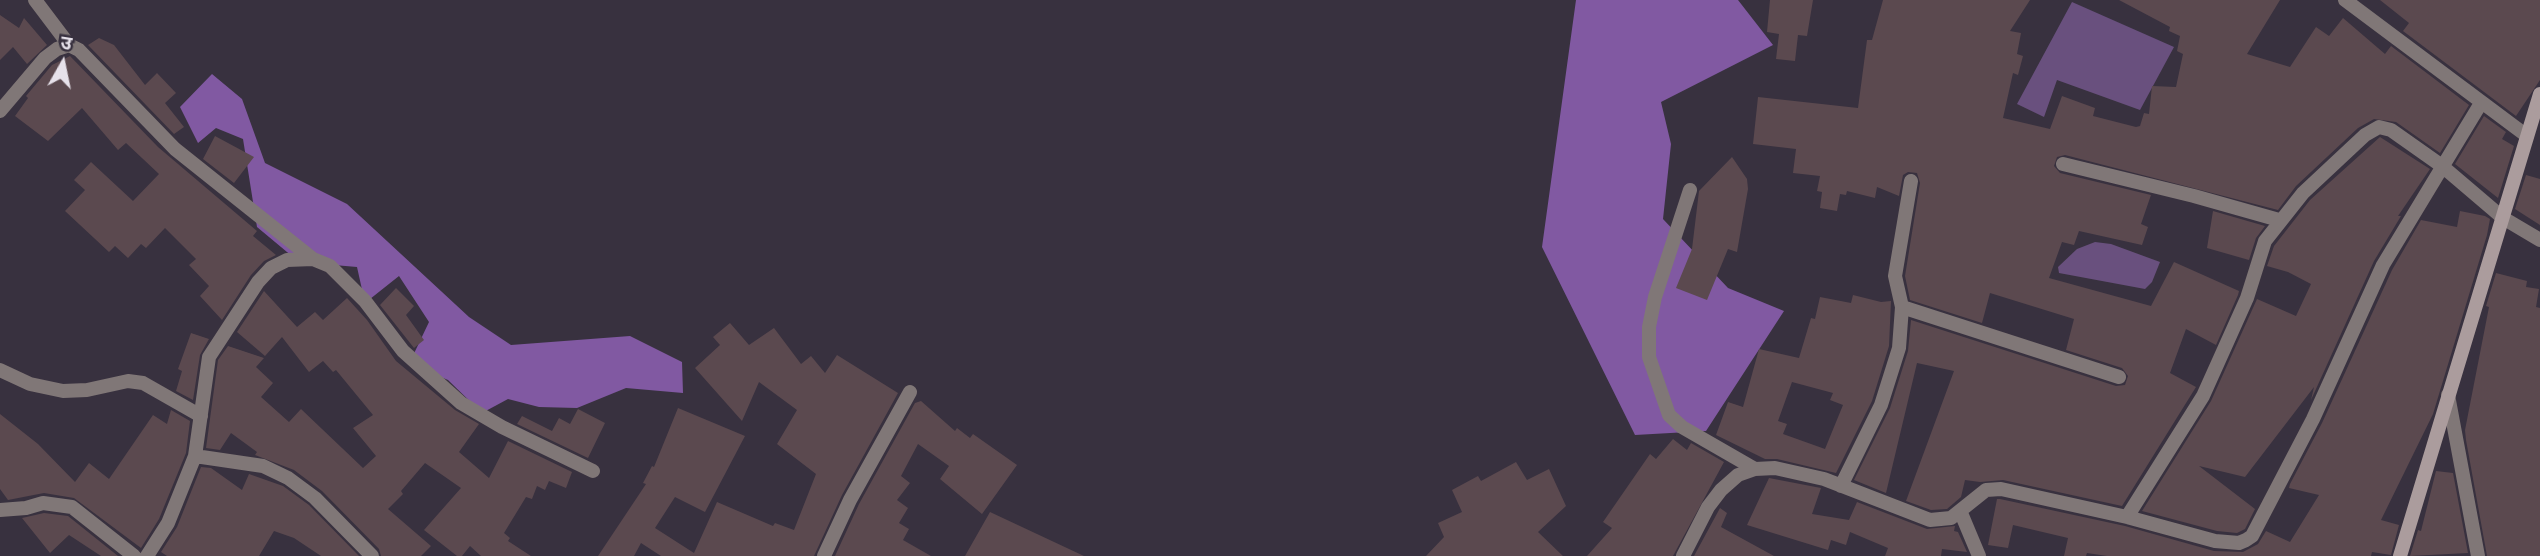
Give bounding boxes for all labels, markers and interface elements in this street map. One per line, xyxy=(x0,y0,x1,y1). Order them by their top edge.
north arrow xyxy=(28,28,98,98)
text: उ xyxy=(59,30,74,54)

